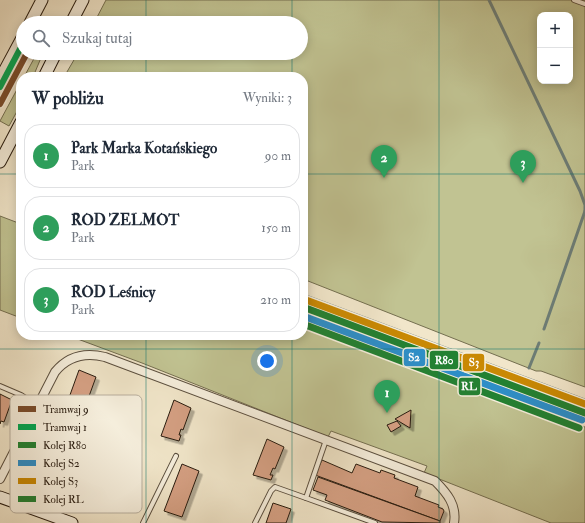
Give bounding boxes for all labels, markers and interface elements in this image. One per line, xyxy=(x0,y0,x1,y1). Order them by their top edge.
map controls xyxy=(537,12,573,84)
button: + xyxy=(537,12,573,48)
search box xyxy=(16,16,308,60)
icon: search xyxy=(30,27,52,49)
text: Szukaj tutaj xyxy=(62,29,132,48)
button: − xyxy=(537,48,573,84)
text: W pobliżu xyxy=(32,88,104,109)
text: Wyniki: 3 xyxy=(243,90,292,106)
text: Park Marka Kotańskiego xyxy=(71,139,217,158)
pin: 2 xyxy=(371,145,397,178)
text: 1 xyxy=(44,148,48,164)
text: 90 m xyxy=(265,148,291,164)
pin: 3 xyxy=(510,150,536,183)
text: Park xyxy=(71,158,95,174)
text: ROD ZELMOT xyxy=(71,211,180,230)
text: 2 xyxy=(43,220,49,236)
text: 150 m xyxy=(261,220,291,236)
text: Park xyxy=(71,230,95,246)
text: ROD Leśnicy xyxy=(71,283,155,302)
text: 3 xyxy=(44,292,49,308)
text: 210 m xyxy=(260,292,291,308)
text: Park xyxy=(71,302,95,318)
line badge: S2 xyxy=(403,348,426,367)
line badge: R80 xyxy=(429,350,459,370)
your location xyxy=(257,351,277,371)
text: S2 xyxy=(408,351,420,364)
line badge: S3 xyxy=(462,353,485,372)
text: R80 xyxy=(435,354,454,367)
text: S3 xyxy=(469,356,479,369)
line badge: RL xyxy=(458,377,481,396)
pin: 1 xyxy=(374,380,400,413)
text: RL xyxy=(461,380,478,393)
legend xyxy=(10,395,142,513)
text: Tramwaj 9 xyxy=(43,403,89,417)
text: Tramwaj 1 xyxy=(43,421,87,435)
text: Kolej R80 xyxy=(43,439,87,453)
text: Kolej S2 xyxy=(43,457,80,471)
text: Kolej S3 xyxy=(43,475,78,489)
text: Kolej RL xyxy=(43,493,84,507)

